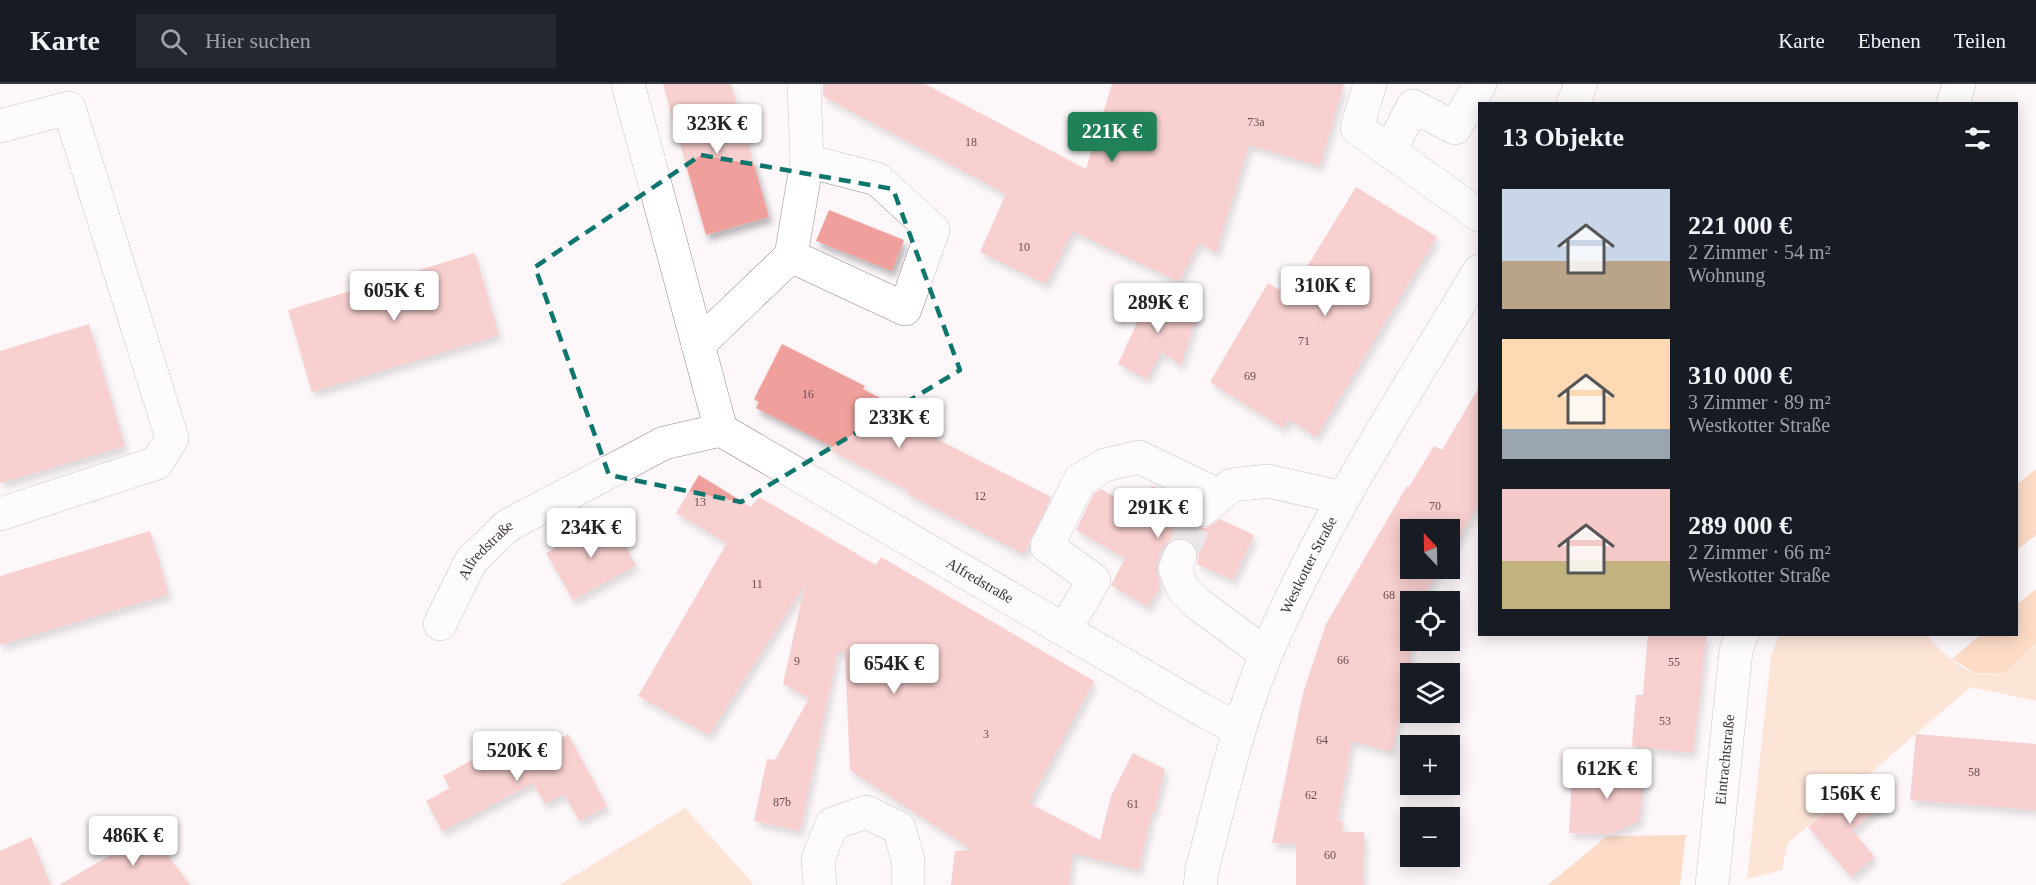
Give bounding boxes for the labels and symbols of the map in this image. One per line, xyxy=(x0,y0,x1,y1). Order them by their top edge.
pin: 323K € xyxy=(668,104,766,155)
pin: 221K € xyxy=(1063,112,1161,163)
house number: 73a xyxy=(1247,115,1265,129)
house number: 18 xyxy=(965,135,977,149)
house number: 10 xyxy=(1018,240,1030,254)
pin: 310K € xyxy=(1276,266,1374,317)
pin: 605K € xyxy=(345,271,443,322)
pin: 289K € xyxy=(1109,283,1207,334)
house number: 71 xyxy=(1298,334,1310,348)
house number: 69 xyxy=(1244,369,1256,383)
house number: 16 xyxy=(802,387,814,401)
pin: 233K € xyxy=(850,398,948,449)
pin: 291K € xyxy=(1109,488,1207,539)
house number: 12 xyxy=(974,489,986,503)
house number: 13 xyxy=(694,495,706,509)
house number: 70 xyxy=(1429,499,1441,513)
pin: 234K € xyxy=(542,508,640,559)
street label: Westkotter Straße xyxy=(1277,514,1340,616)
street label: Alfredstraße xyxy=(455,516,516,582)
north arrow xyxy=(1400,519,1460,579)
street label: Alfredstraße xyxy=(943,555,1017,607)
house number: 11 xyxy=(751,577,763,591)
house number: 68 xyxy=(1383,588,1395,602)
pin: 654K € xyxy=(845,644,943,695)
house number: 66 xyxy=(1337,653,1349,667)
house number: 9 xyxy=(794,654,800,668)
house number: 55 xyxy=(1668,655,1680,669)
street label: Eintrachtstraße xyxy=(1712,713,1737,806)
house number: 53 xyxy=(1659,714,1671,728)
house number: 3 xyxy=(983,727,989,741)
pin: 520K € xyxy=(468,731,566,782)
house number: 64 xyxy=(1316,733,1328,747)
pin: 612K € xyxy=(1558,749,1656,800)
house number: 58 xyxy=(1968,765,1980,779)
pin: 156K € xyxy=(1801,774,1899,825)
house number: 62 xyxy=(1305,788,1317,802)
house number: 87b xyxy=(773,795,791,809)
house number: 61 xyxy=(1127,797,1139,811)
pin: 486K € xyxy=(84,816,182,867)
house number: 60 xyxy=(1324,848,1336,862)

